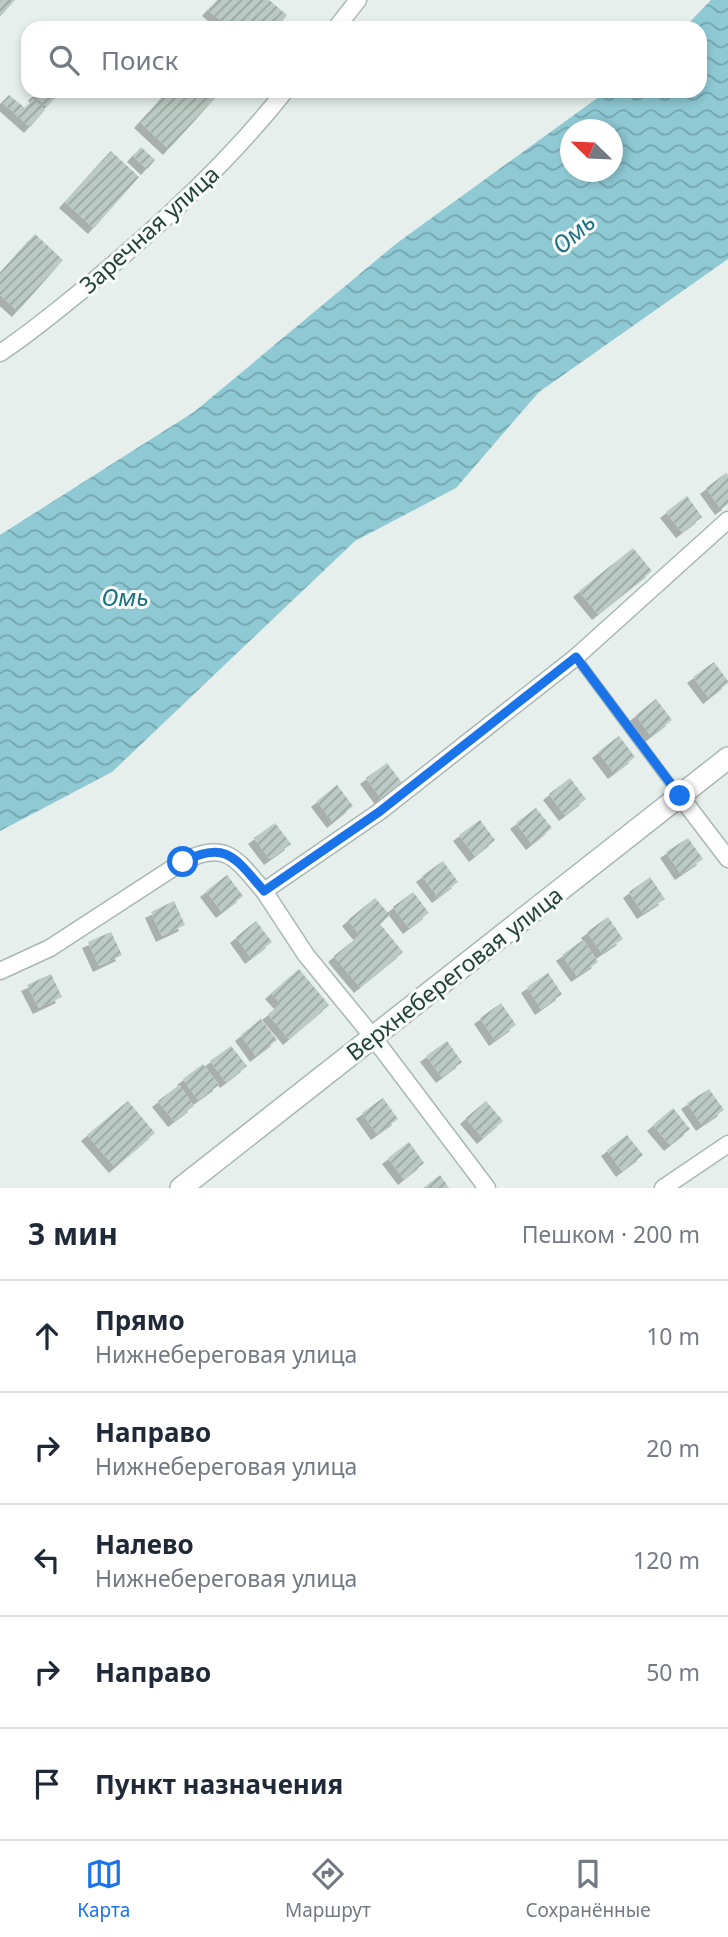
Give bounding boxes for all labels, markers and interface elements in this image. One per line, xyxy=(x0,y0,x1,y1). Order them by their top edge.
search box xyxy=(21,21,707,98)
icon: search xyxy=(45,41,83,79)
text: Поиск xyxy=(101,42,178,78)
north arrow xyxy=(560,119,623,182)
street label: Заречная улица xyxy=(72,158,226,300)
water label: Омь xyxy=(544,205,602,261)
water label: Омь xyxy=(102,580,148,613)
route end xyxy=(664,780,695,811)
route start xyxy=(167,846,198,877)
street label: Верхнебереговая улица xyxy=(339,878,569,1068)
text: 3 мин xyxy=(28,1213,118,1254)
text: Пешком · 200 m xyxy=(522,1218,700,1250)
text: Прямо xyxy=(95,1302,185,1338)
icon: ahead xyxy=(28,1317,66,1355)
text: 10 m xyxy=(646,1320,700,1352)
text: Нижнебереговая улица xyxy=(95,1338,357,1370)
text: Направо xyxy=(95,1414,211,1450)
icon: right xyxy=(28,1429,66,1467)
text: 20 m xyxy=(646,1432,700,1464)
text: Нижнебереговая улица xyxy=(95,1450,357,1482)
text: Налево xyxy=(95,1526,194,1562)
icon: left xyxy=(28,1541,66,1579)
text: 120 m xyxy=(633,1544,700,1576)
text: Нижнебереговая улица xyxy=(95,1562,357,1594)
icon: right xyxy=(28,1653,66,1691)
text: Направо xyxy=(95,1654,211,1690)
text: 50 m xyxy=(646,1656,700,1688)
icon: arrive xyxy=(28,1765,66,1803)
text: Пункт назначения xyxy=(95,1766,343,1802)
tab: Карта xyxy=(77,1855,130,1923)
tab: Маршрут xyxy=(285,1855,371,1923)
tab: Сохранённые xyxy=(525,1855,651,1923)

